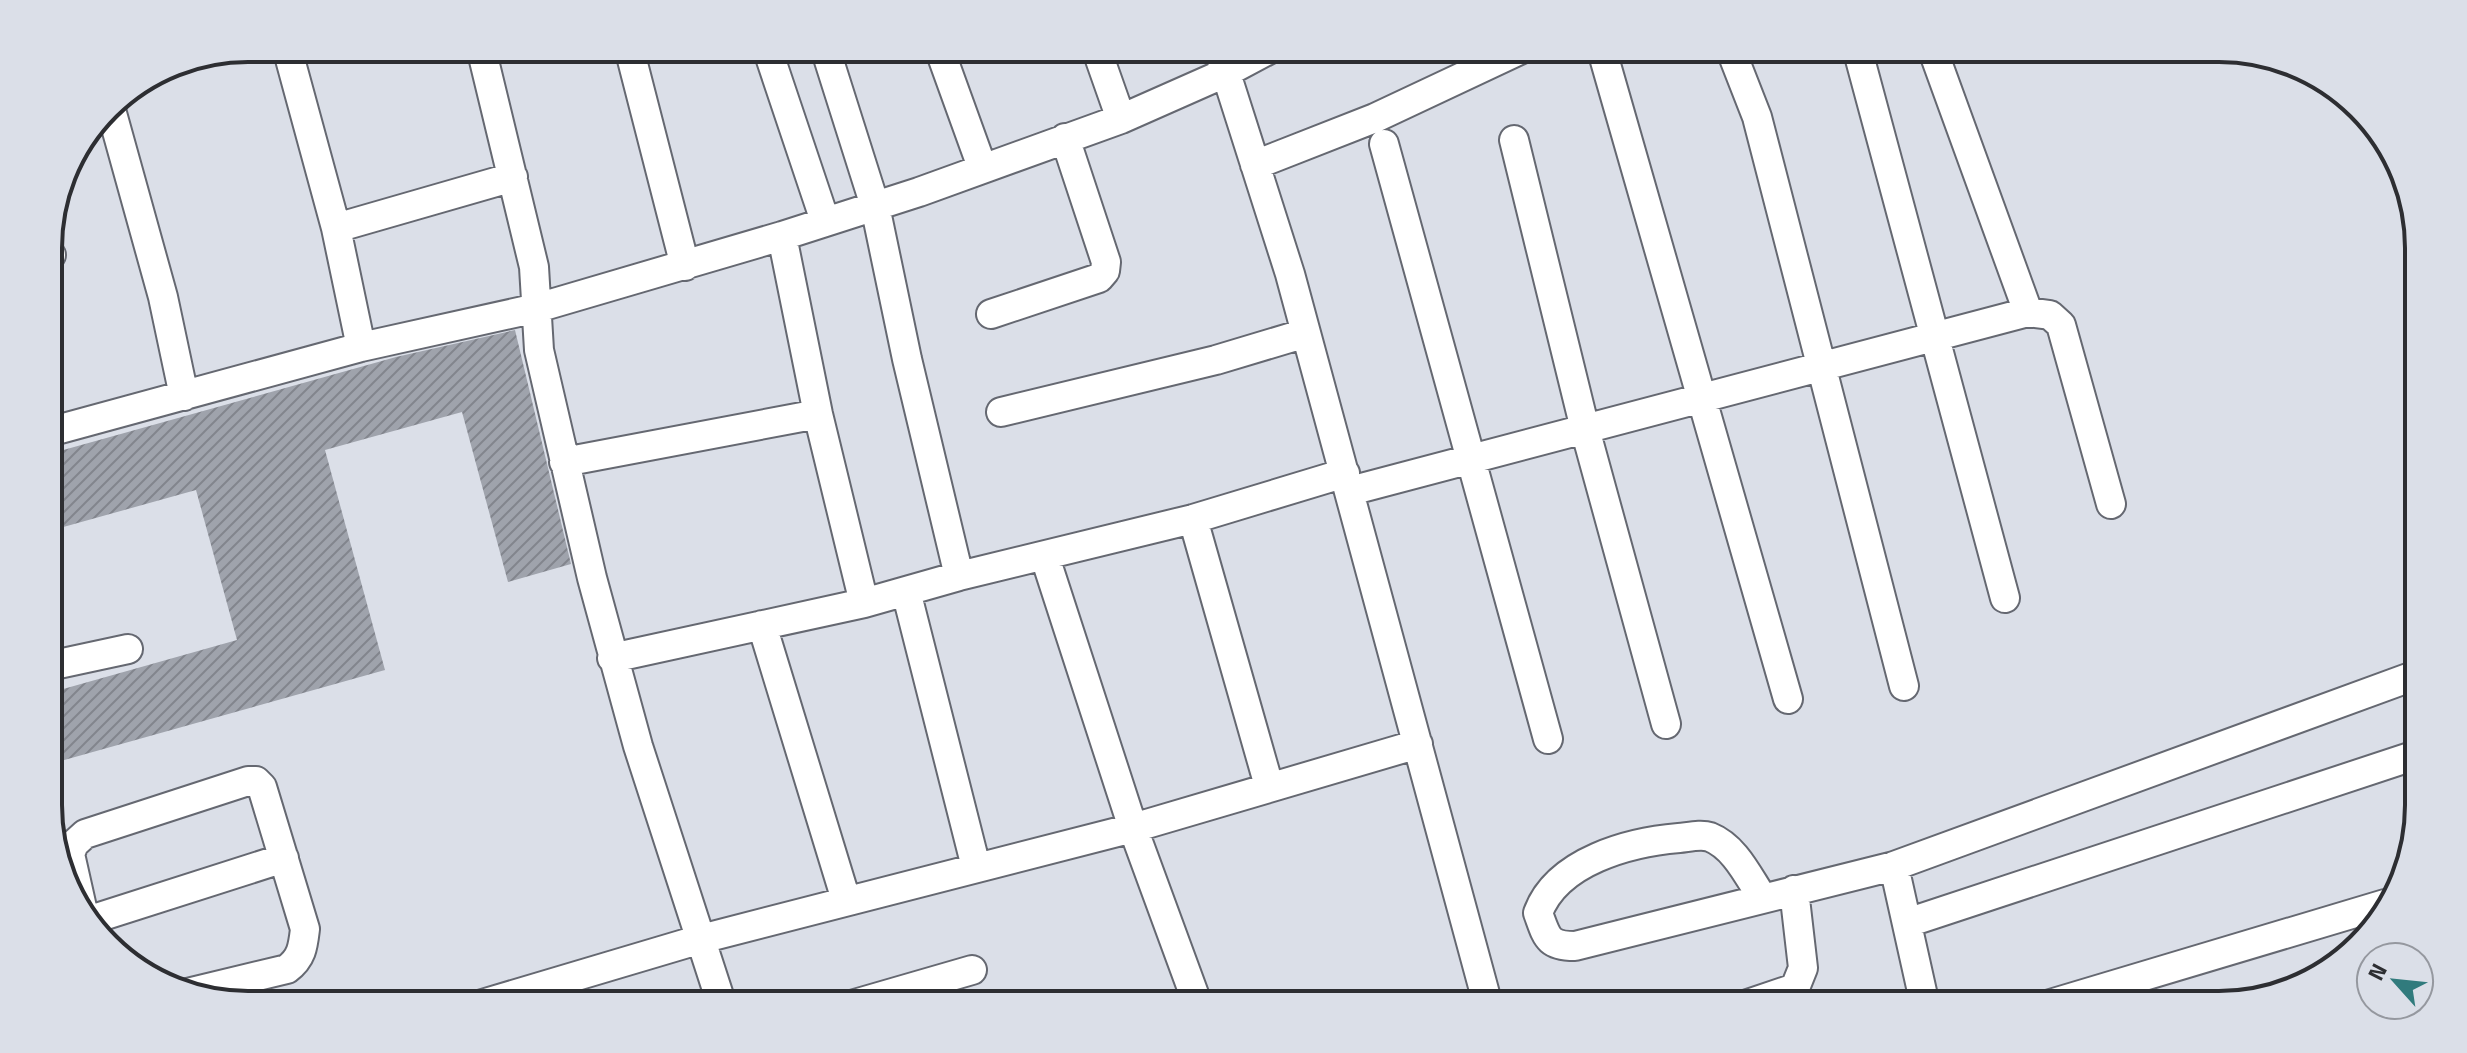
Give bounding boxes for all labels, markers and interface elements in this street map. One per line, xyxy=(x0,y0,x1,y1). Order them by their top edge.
north arrow xyxy=(2355,941,2435,1021)
text: N xyxy=(2359,957,2396,986)

